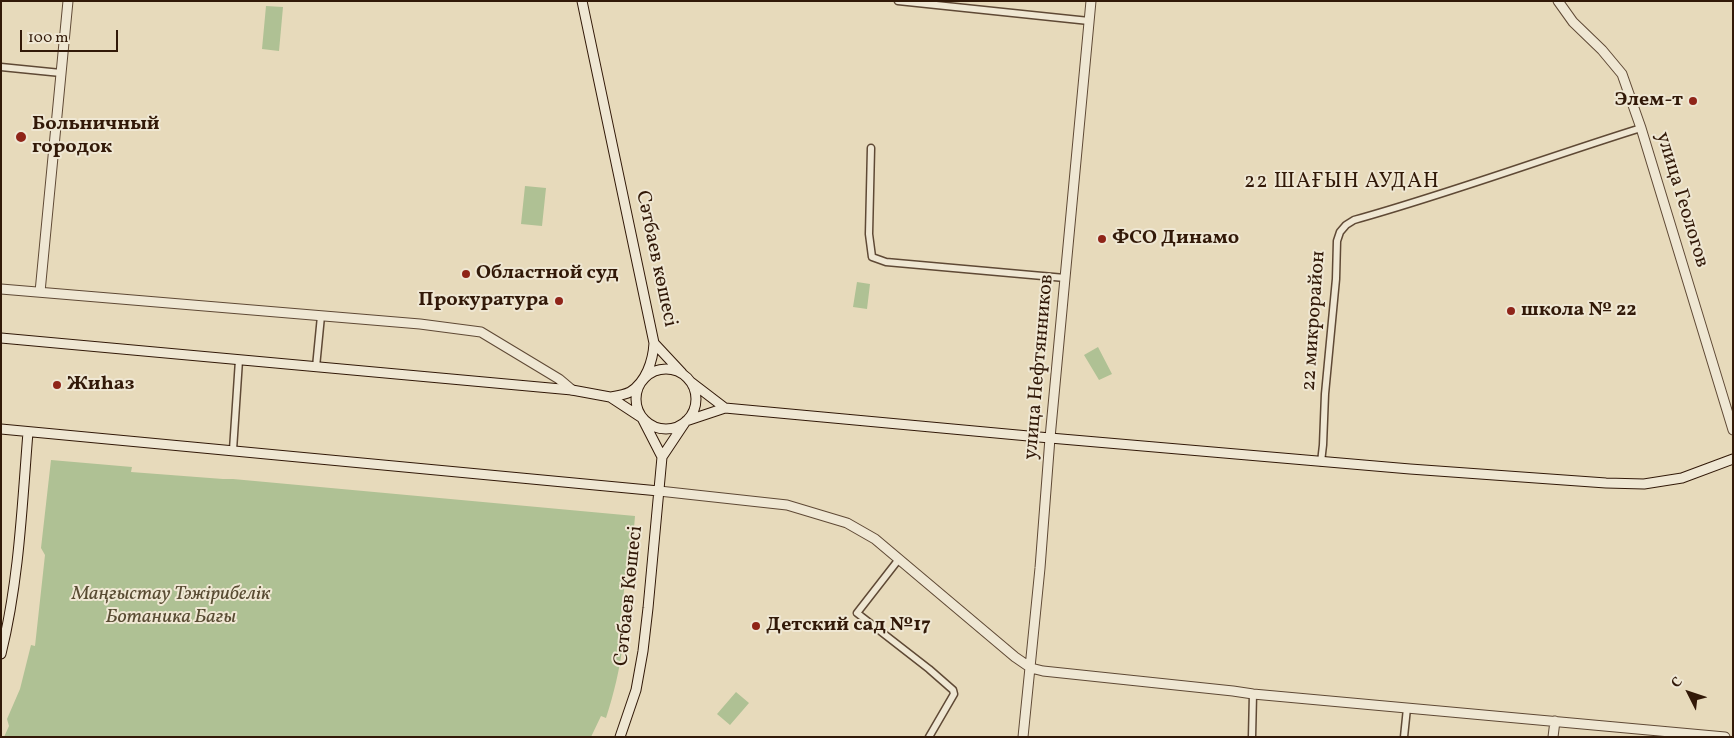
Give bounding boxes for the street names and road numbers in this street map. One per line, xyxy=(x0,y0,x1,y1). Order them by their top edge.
street label: улица Геологов xyxy=(1649,129,1713,271)
street label: Сәтбаев көшесі xyxy=(629,189,681,329)
street label: 22 микрорайон xyxy=(1298,250,1332,392)
street label: улица Нефтянников xyxy=(1020,273,1060,461)
street label: Сәтбаев Көшесі xyxy=(611,525,649,667)

